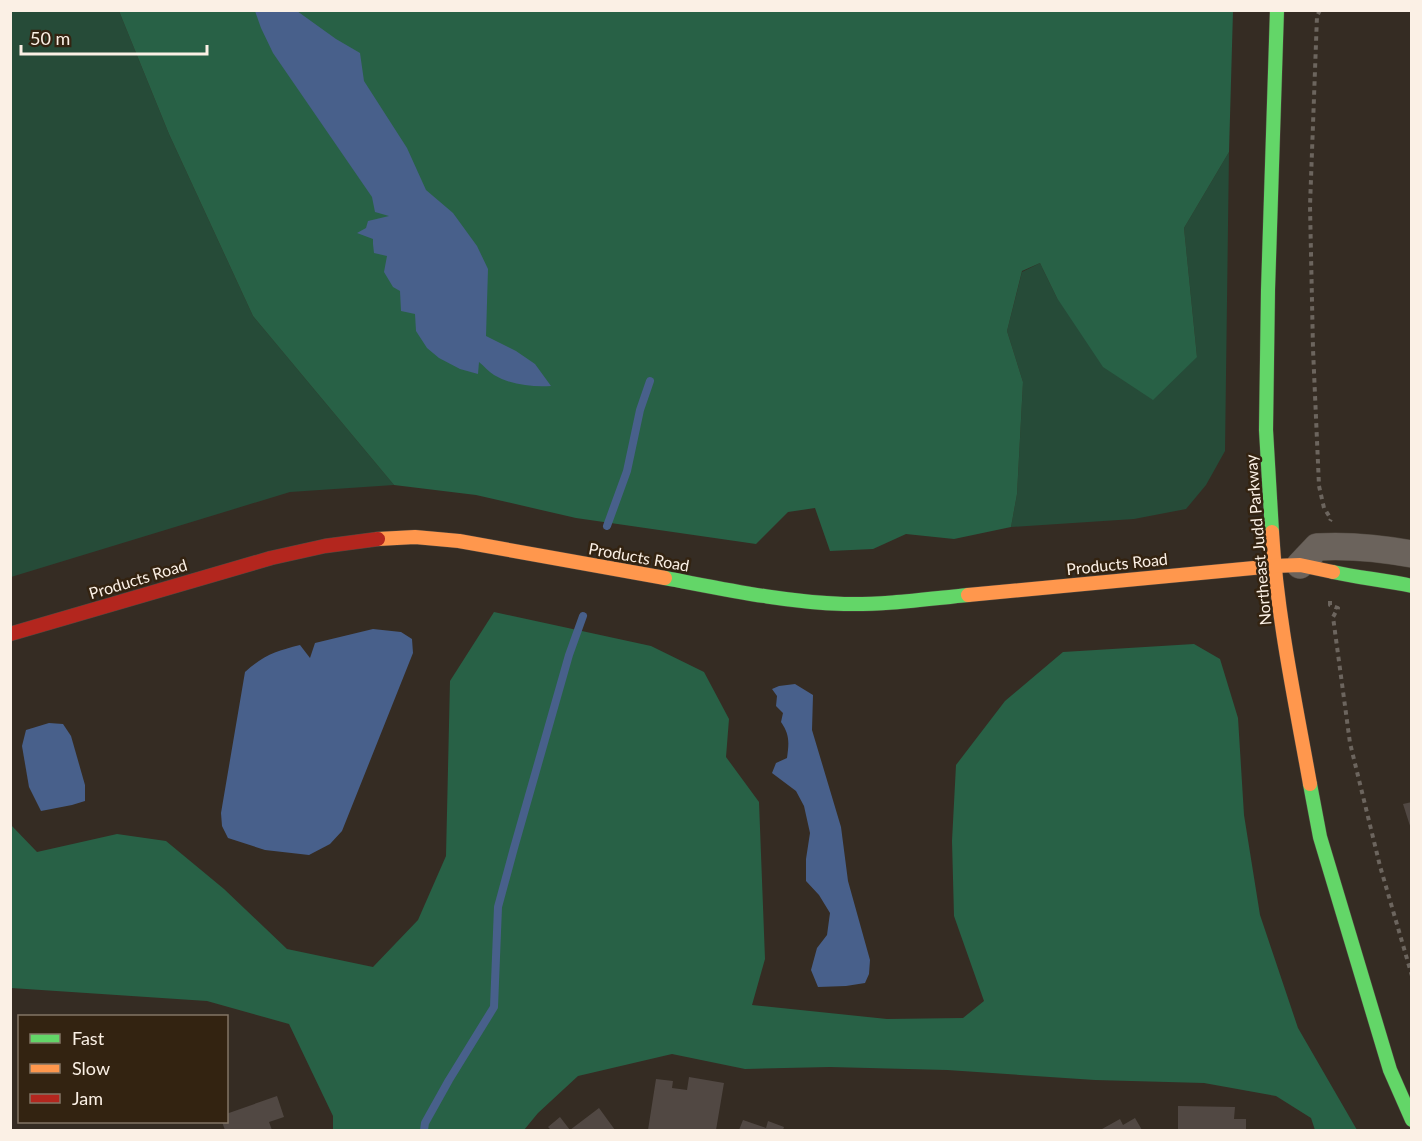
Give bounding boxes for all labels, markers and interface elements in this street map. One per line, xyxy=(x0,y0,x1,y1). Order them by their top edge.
scale bar xyxy=(21,18,207,56)
text: 50 m xyxy=(30,27,70,49)
street label: Northeast Judd Parkway xyxy=(1241,453,1274,626)
street label: Products Road xyxy=(587,538,691,575)
street label: Products Road xyxy=(1065,549,1169,578)
street label: Products Road xyxy=(86,555,189,602)
legend xyxy=(18,1015,228,1123)
text: Fast xyxy=(72,1027,105,1049)
text: Slow xyxy=(72,1057,110,1079)
text: Jam xyxy=(72,1087,103,1109)

